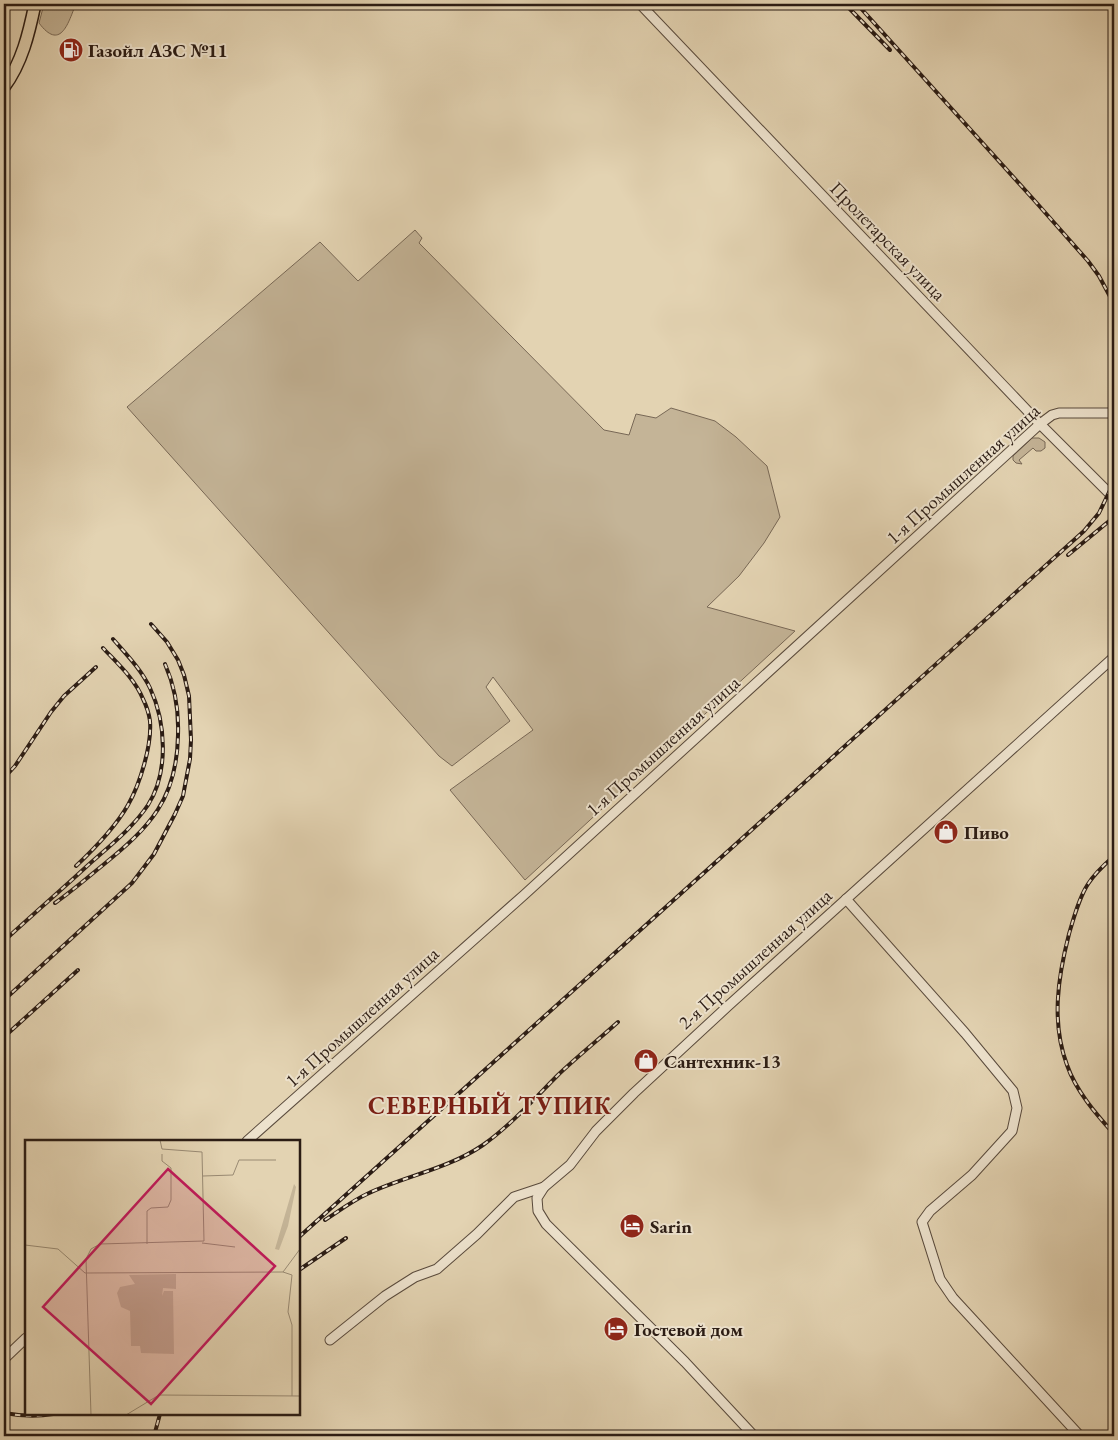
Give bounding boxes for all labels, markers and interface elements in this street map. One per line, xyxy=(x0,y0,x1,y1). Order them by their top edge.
fuel station icon: Газойл АЗС №11 xyxy=(58,37,84,63)
place label: Газойл АЗС №11 xyxy=(88,38,228,63)
street label: Пролетарская улица xyxy=(825,176,952,306)
street label: 1-я Промышленная улица xyxy=(881,398,1045,550)
street label: 1-я Промышленная улица xyxy=(581,670,745,822)
shop icon: Пиво xyxy=(933,819,959,845)
place label: Пиво xyxy=(964,820,1009,845)
street label: 2-я Промышленная улица xyxy=(673,883,837,1035)
street label: 1-я Промышленная улица xyxy=(280,941,444,1093)
shop icon: Сантехник-13 xyxy=(633,1048,659,1074)
place label: Сантехник-13 xyxy=(664,1049,781,1074)
district label: СЕВЕРНЫЙ ТУПИК xyxy=(368,1090,612,1121)
inset map xyxy=(25,1140,300,1415)
hotel icon: Sarin xyxy=(619,1213,645,1239)
place label: Sarin xyxy=(650,1214,692,1239)
hotel icon: Гостевой дом xyxy=(603,1316,629,1342)
place label: Гостевой дом xyxy=(634,1317,743,1342)

